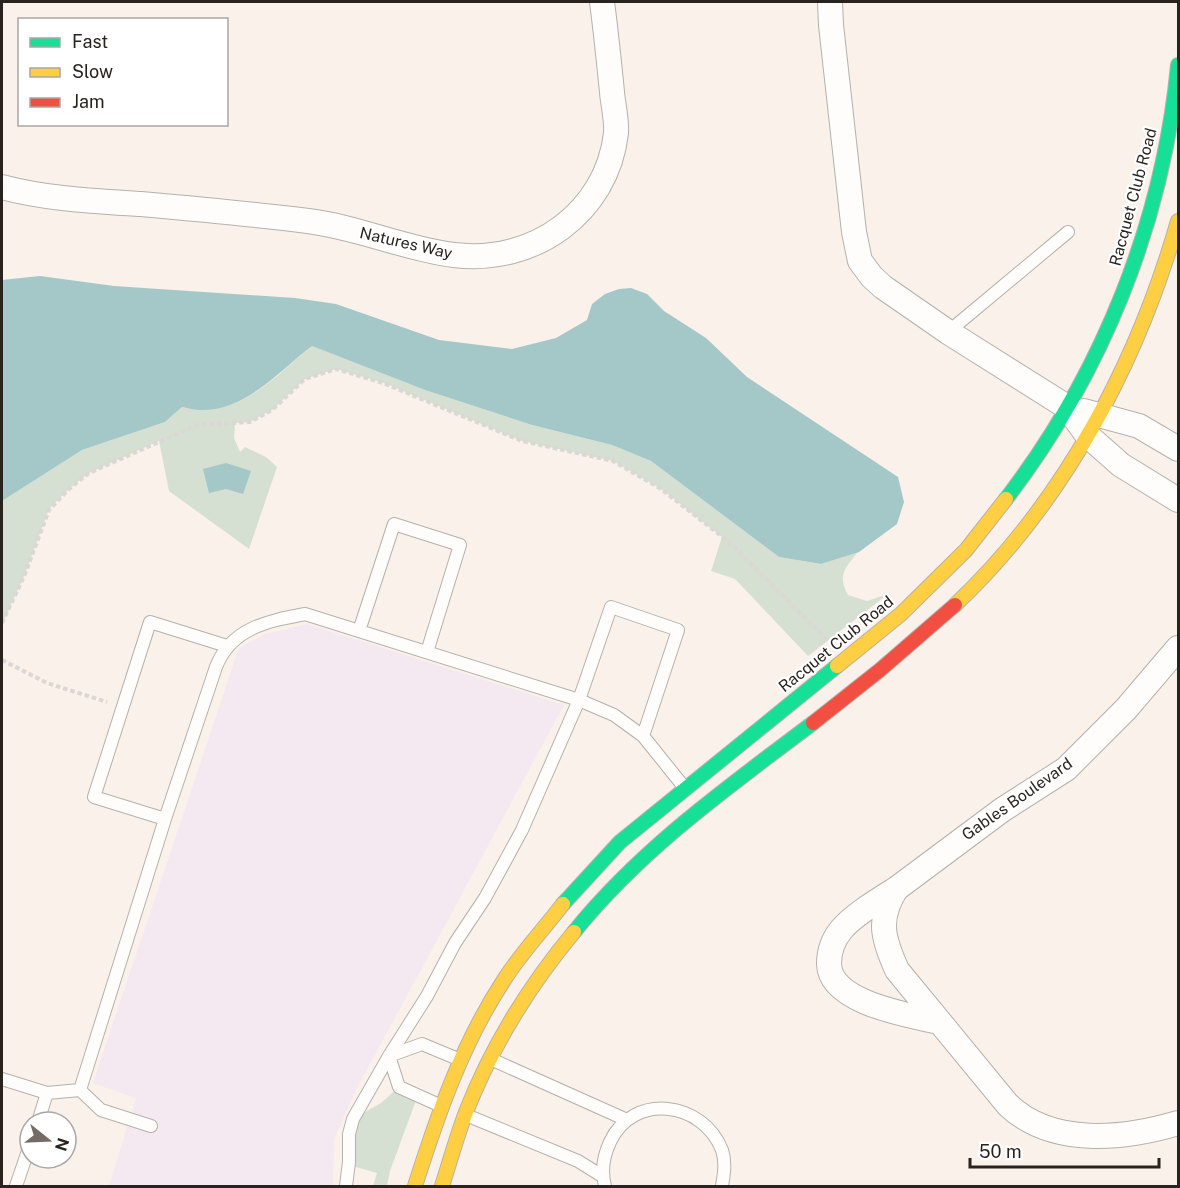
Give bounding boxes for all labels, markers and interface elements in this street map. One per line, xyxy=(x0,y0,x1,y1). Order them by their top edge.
legend xyxy=(18,18,228,126)
text: Fast xyxy=(72,31,108,52)
text: Slow xyxy=(72,61,113,82)
text: Jam xyxy=(72,91,105,112)
street label: Racquet Club Road xyxy=(1105,126,1161,268)
street label: Natures Way xyxy=(358,223,455,263)
street label: Racquet Club Road xyxy=(775,592,897,696)
street label: Gables Boulevard xyxy=(958,754,1076,844)
north arrow xyxy=(18,1110,78,1170)
scale bar xyxy=(970,1131,1159,1169)
text: N xyxy=(51,1136,73,1153)
text: 50 m xyxy=(979,1141,1022,1162)

